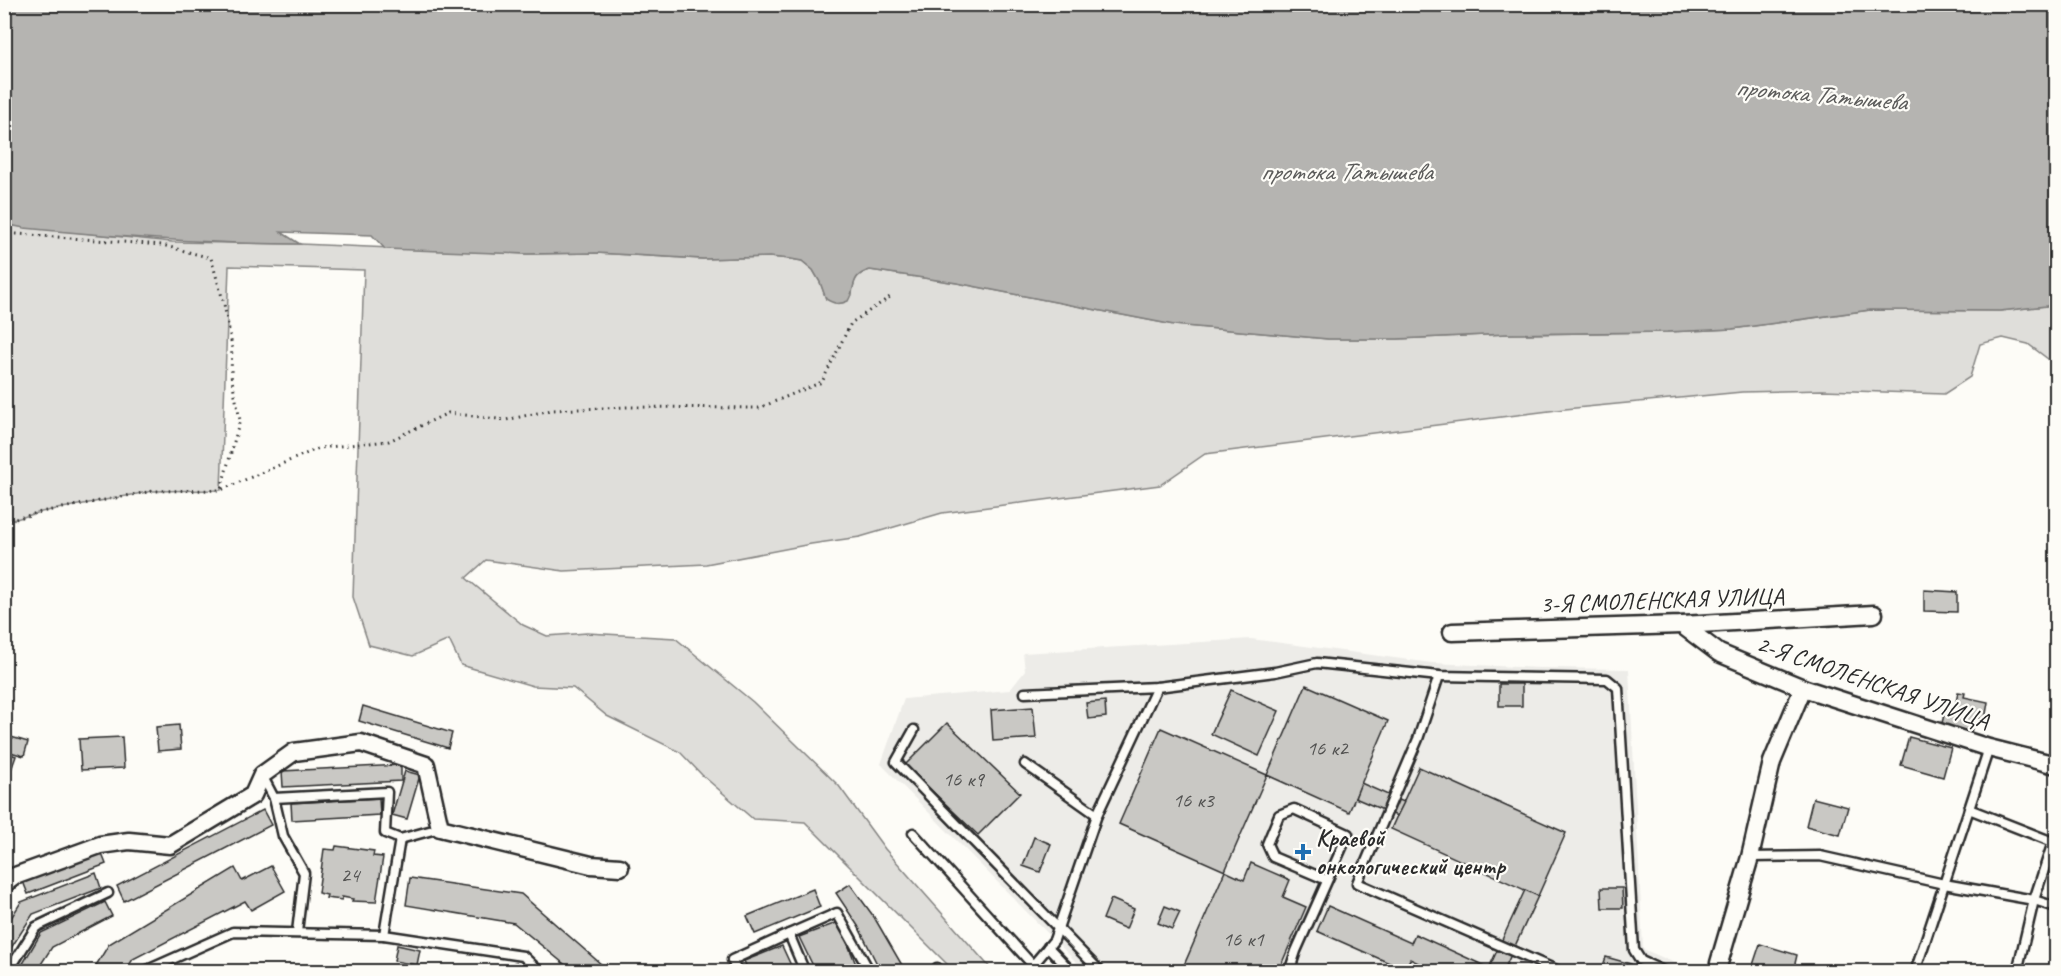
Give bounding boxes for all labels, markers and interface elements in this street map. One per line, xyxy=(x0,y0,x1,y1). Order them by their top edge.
water label: протока Татышева xyxy=(1734,71,1910,119)
water label: протока Татышева xyxy=(1260,155,1434,188)
street label: 3-Я СМОЛЕНСКАЯ УЛИЦА xyxy=(1540,581,1785,619)
street label: 2-Я СМОЛЕНСКАЯ УЛИЦА xyxy=(1753,628,1994,736)
house number: 16 к2 xyxy=(1306,735,1349,761)
house number: 16 к9 xyxy=(942,766,985,792)
house number: 16 к3 xyxy=(1172,787,1215,813)
place label: Краевой онкологический центр xyxy=(1316,823,1507,881)
marker: Краевой онкологический центр xyxy=(1294,843,1312,861)
house number: 24 xyxy=(341,862,362,888)
house number: 16 к1 xyxy=(1222,926,1265,952)

